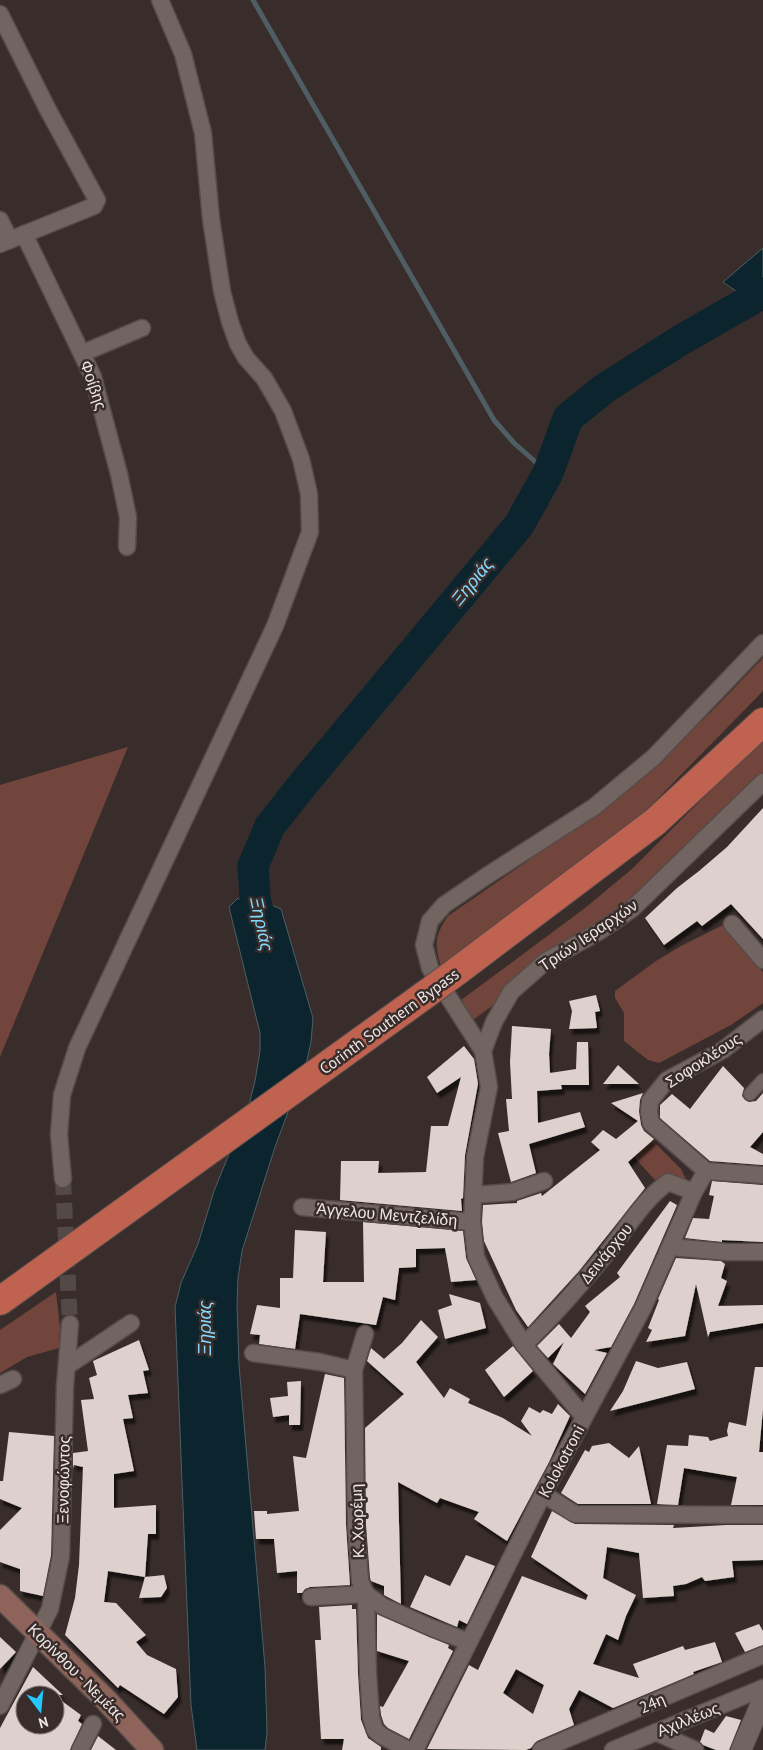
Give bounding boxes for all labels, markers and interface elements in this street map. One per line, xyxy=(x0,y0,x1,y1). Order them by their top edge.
street label: Φοίβης xyxy=(76,358,112,413)
water label: Ξηριάς xyxy=(445,552,498,610)
water label: Ξηριάς xyxy=(245,894,279,954)
street label: Τριών Ιεραρχών xyxy=(535,895,641,975)
street label: Corinth Southern Bypass xyxy=(315,964,463,1078)
street label: Σοφοκλέους xyxy=(661,1028,745,1092)
street label: Άγγελου Μεντζελίδη xyxy=(316,1198,458,1230)
street label: Δεινάρχου xyxy=(576,1219,636,1287)
water label: Ξηριάς xyxy=(193,1300,216,1357)
street label: Kolokotroni xyxy=(534,1421,588,1501)
street label: Ξενοφώντος xyxy=(52,1436,74,1524)
street label: Κ. Χωρέμη xyxy=(346,1484,368,1558)
street label: Κορίνθου - Νεμέας xyxy=(24,1619,130,1725)
north arrow xyxy=(15,1685,65,1735)
street label: 24η xyxy=(636,1689,668,1717)
street label: Αχιλλέως xyxy=(654,1697,722,1741)
text: N xyxy=(37,1713,50,1732)

